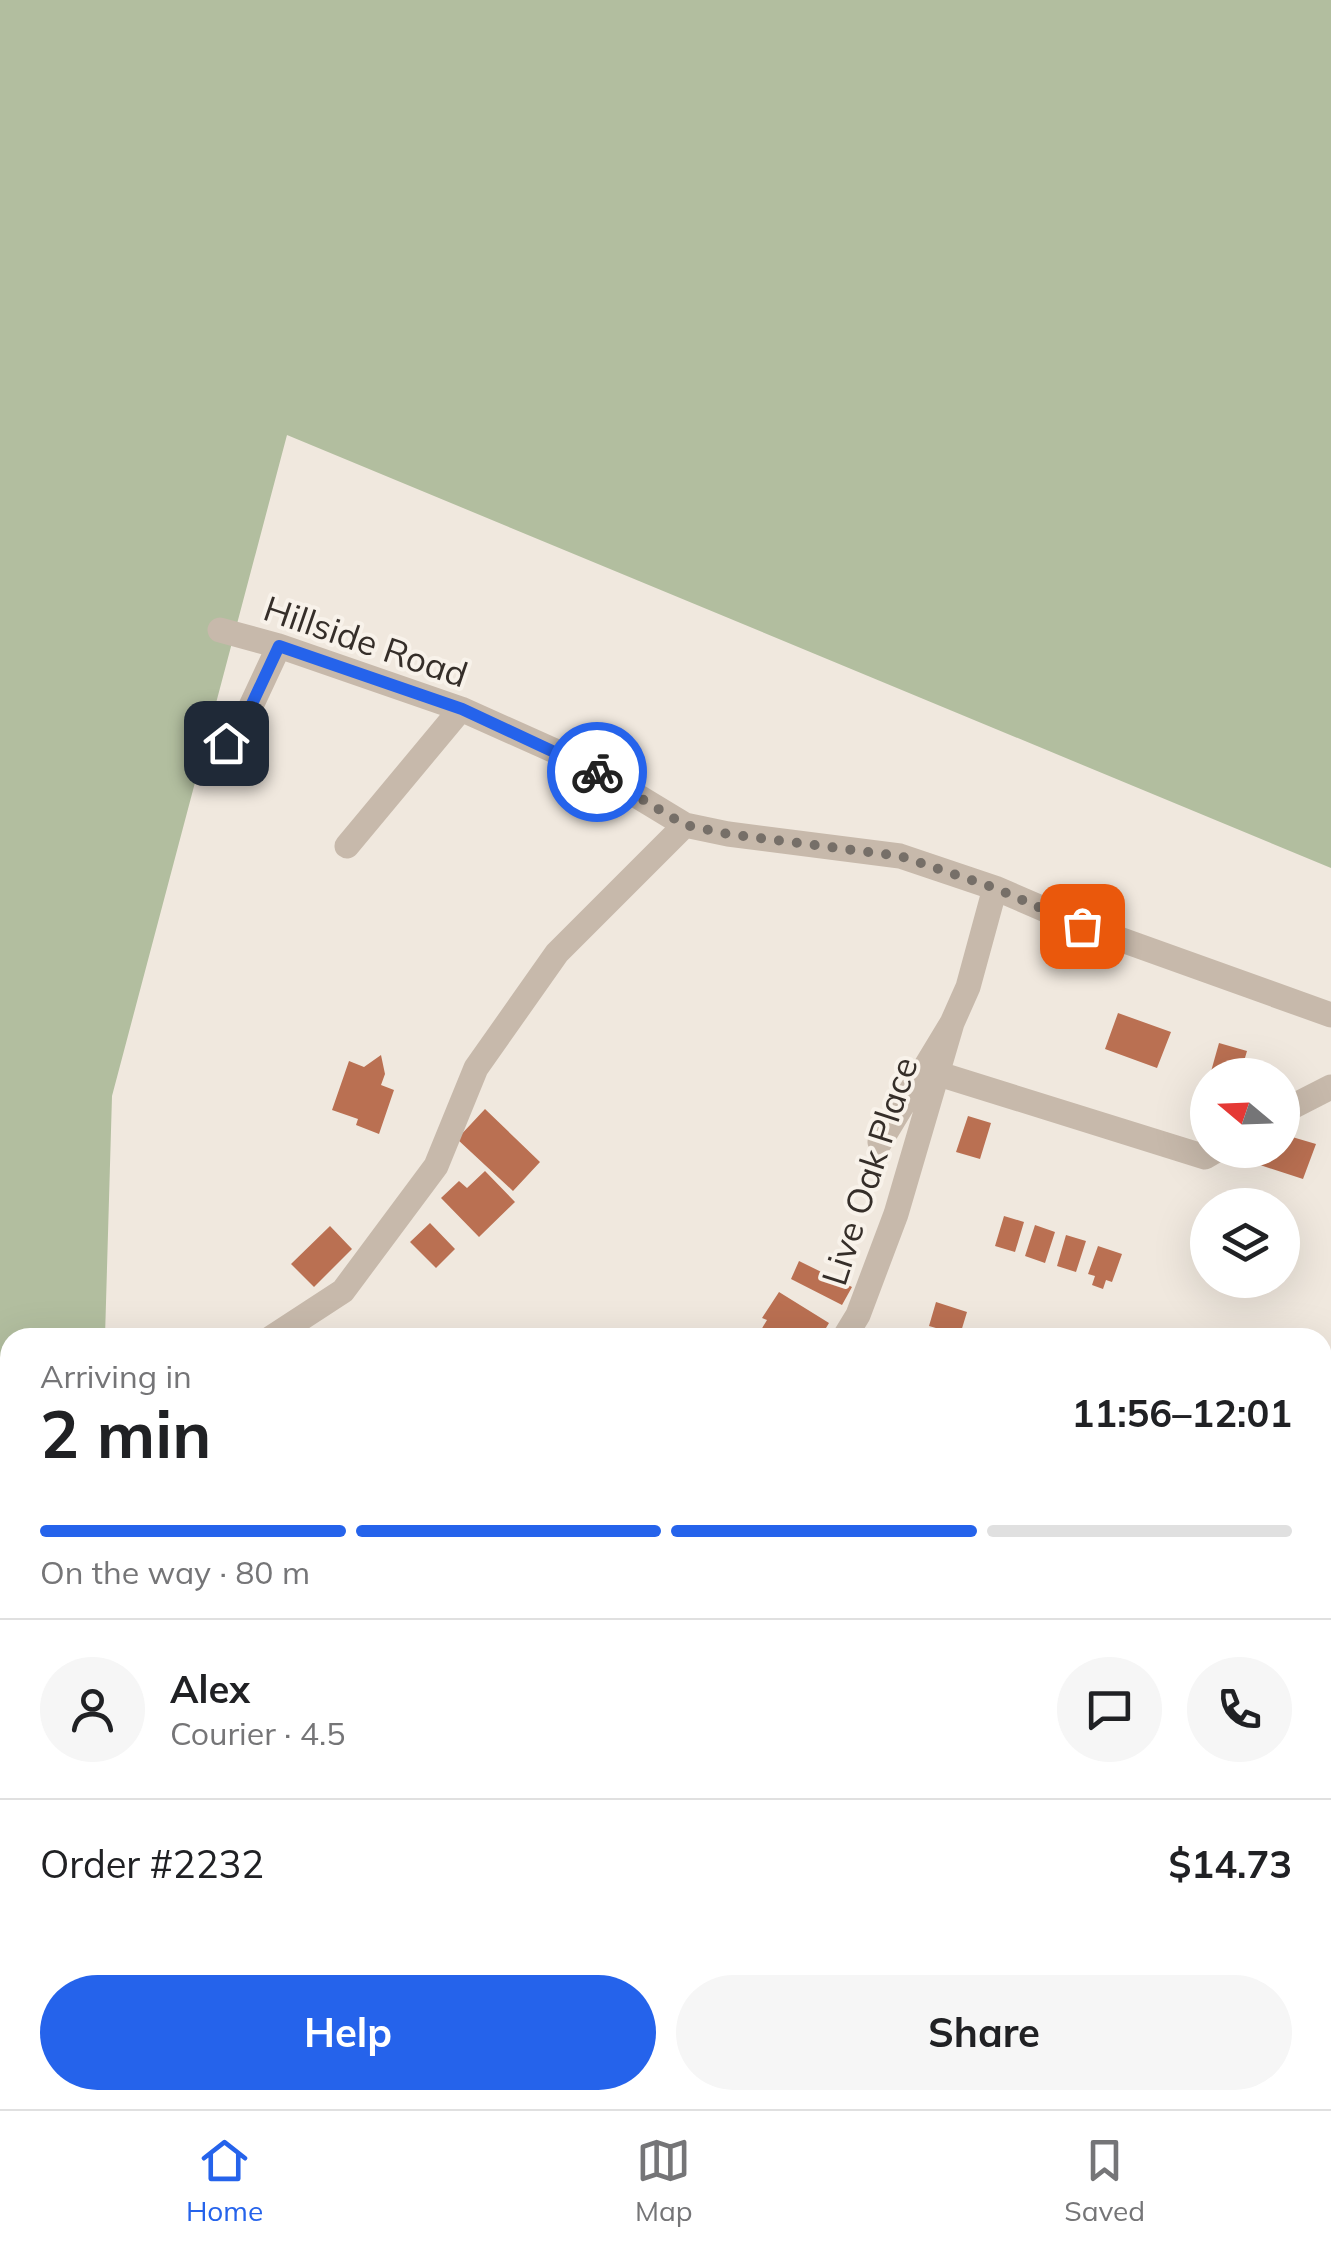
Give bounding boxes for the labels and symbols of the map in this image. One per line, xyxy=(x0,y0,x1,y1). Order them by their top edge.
street label: Hillside Road xyxy=(258,586,474,696)
pin xyxy=(184,701,269,786)
courier xyxy=(547,722,647,822)
pin xyxy=(1040,884,1125,969)
street label: Live Oak Place xyxy=(811,1051,927,1291)
north arrow xyxy=(1190,1058,1300,1168)

